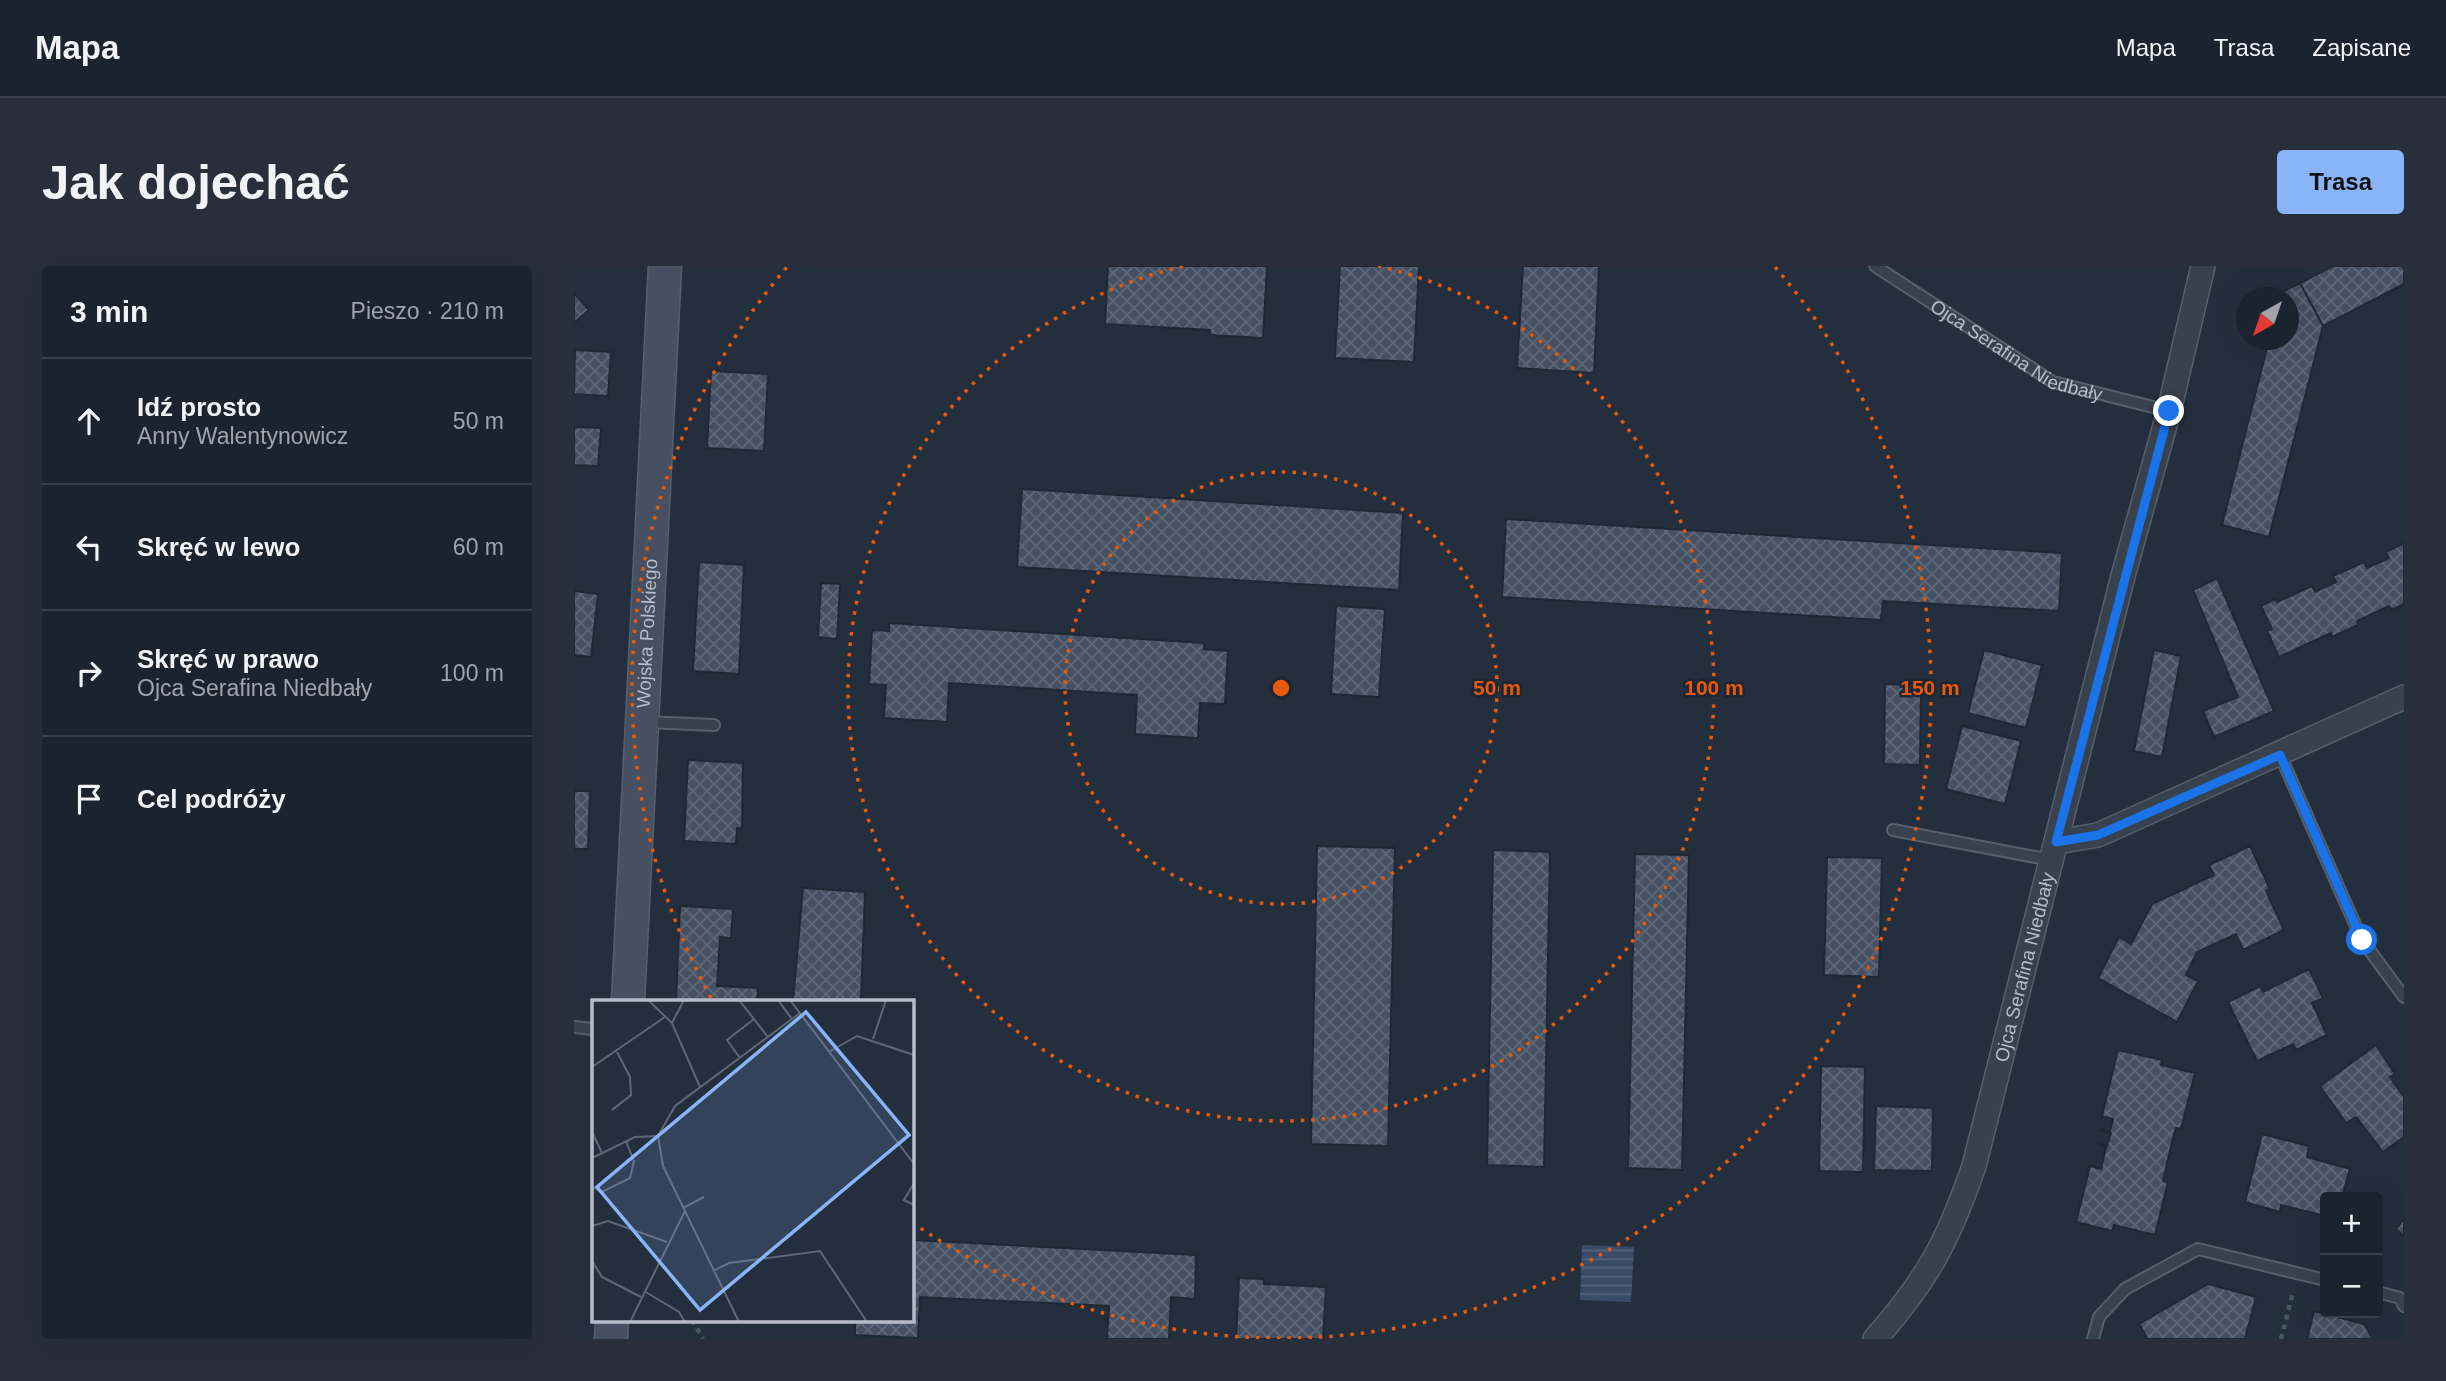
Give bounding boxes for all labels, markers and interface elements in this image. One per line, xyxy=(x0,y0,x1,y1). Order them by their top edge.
text: Mapa xyxy=(35,29,119,66)
text: Mapa xyxy=(2116,34,2176,61)
text: Trasa xyxy=(2214,34,2274,61)
text: Zapisane xyxy=(2312,34,2411,61)
button: Trasa xyxy=(2277,150,2404,214)
text: Jak dojechać xyxy=(42,155,350,209)
north arrow xyxy=(2236,287,2299,350)
text: 3 min xyxy=(70,295,148,328)
street label: Ojca Serafina Niedbały xyxy=(1927,295,2105,405)
text: Pieszo · 210 m xyxy=(351,298,504,324)
text: Idź prosto xyxy=(137,392,261,422)
route end xyxy=(2153,395,2184,426)
icon: ahead xyxy=(70,402,108,440)
text: 50 m xyxy=(453,408,504,434)
text: Anny Walentynowicz xyxy=(137,423,348,449)
icon: left xyxy=(70,528,108,566)
text: Skręć w lewo xyxy=(137,532,300,562)
text: 60 m xyxy=(453,534,504,560)
street label: Wojska Polskiego xyxy=(632,558,661,709)
text: Skręć w prawo xyxy=(137,644,319,674)
icon: right xyxy=(70,654,108,692)
text: 100 m xyxy=(440,660,504,686)
text: Ojca Serafina Niedbały xyxy=(137,675,372,701)
centre of rings xyxy=(1269,676,1293,700)
text: 50 m xyxy=(1473,676,1521,699)
text: 100 m xyxy=(1684,676,1744,699)
text: 150 m xyxy=(1900,676,1960,699)
icon: arrive xyxy=(70,780,108,818)
text: Cel podróży xyxy=(137,784,286,814)
street label: Ojca Serafina Niedbały xyxy=(1990,870,2058,1064)
route start xyxy=(2346,924,2377,955)
inset map xyxy=(592,1000,914,1322)
map controls xyxy=(2320,1192,2383,1318)
button: + xyxy=(2320,1192,2383,1255)
button: − xyxy=(2320,1255,2383,1318)

